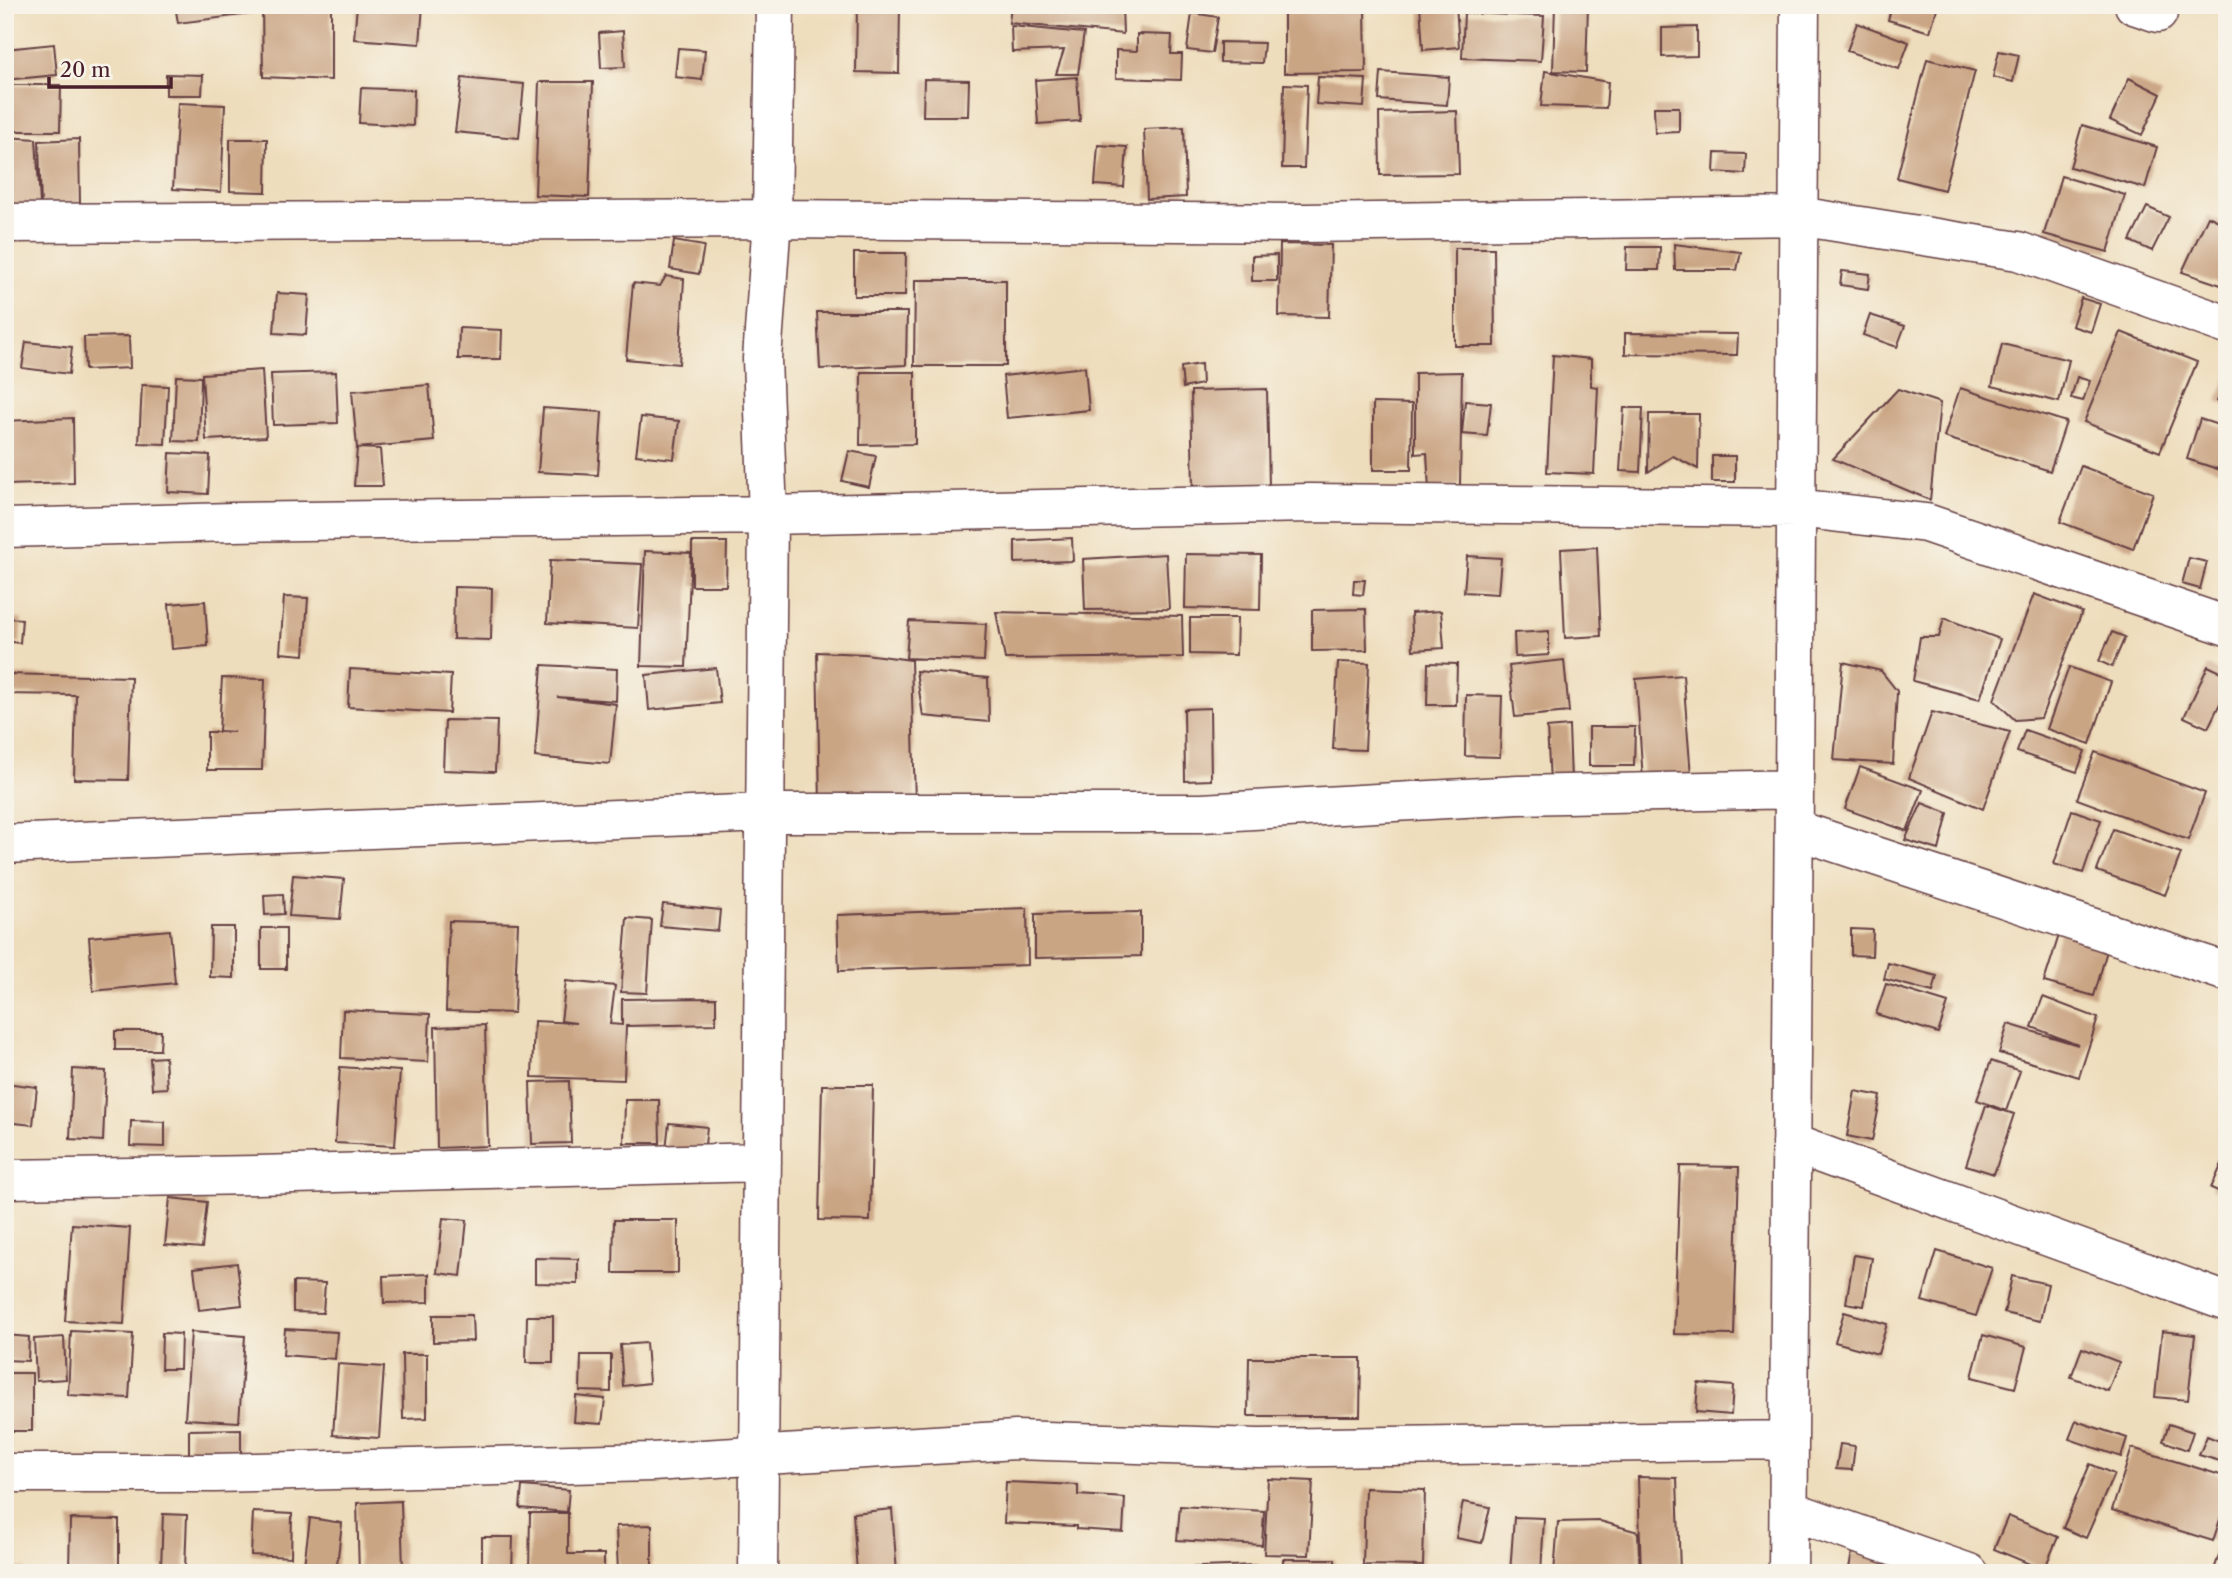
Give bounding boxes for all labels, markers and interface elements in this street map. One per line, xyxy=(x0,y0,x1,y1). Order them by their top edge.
scale bar xyxy=(49,46,172,90)
text: 20 m xyxy=(60,57,111,82)

